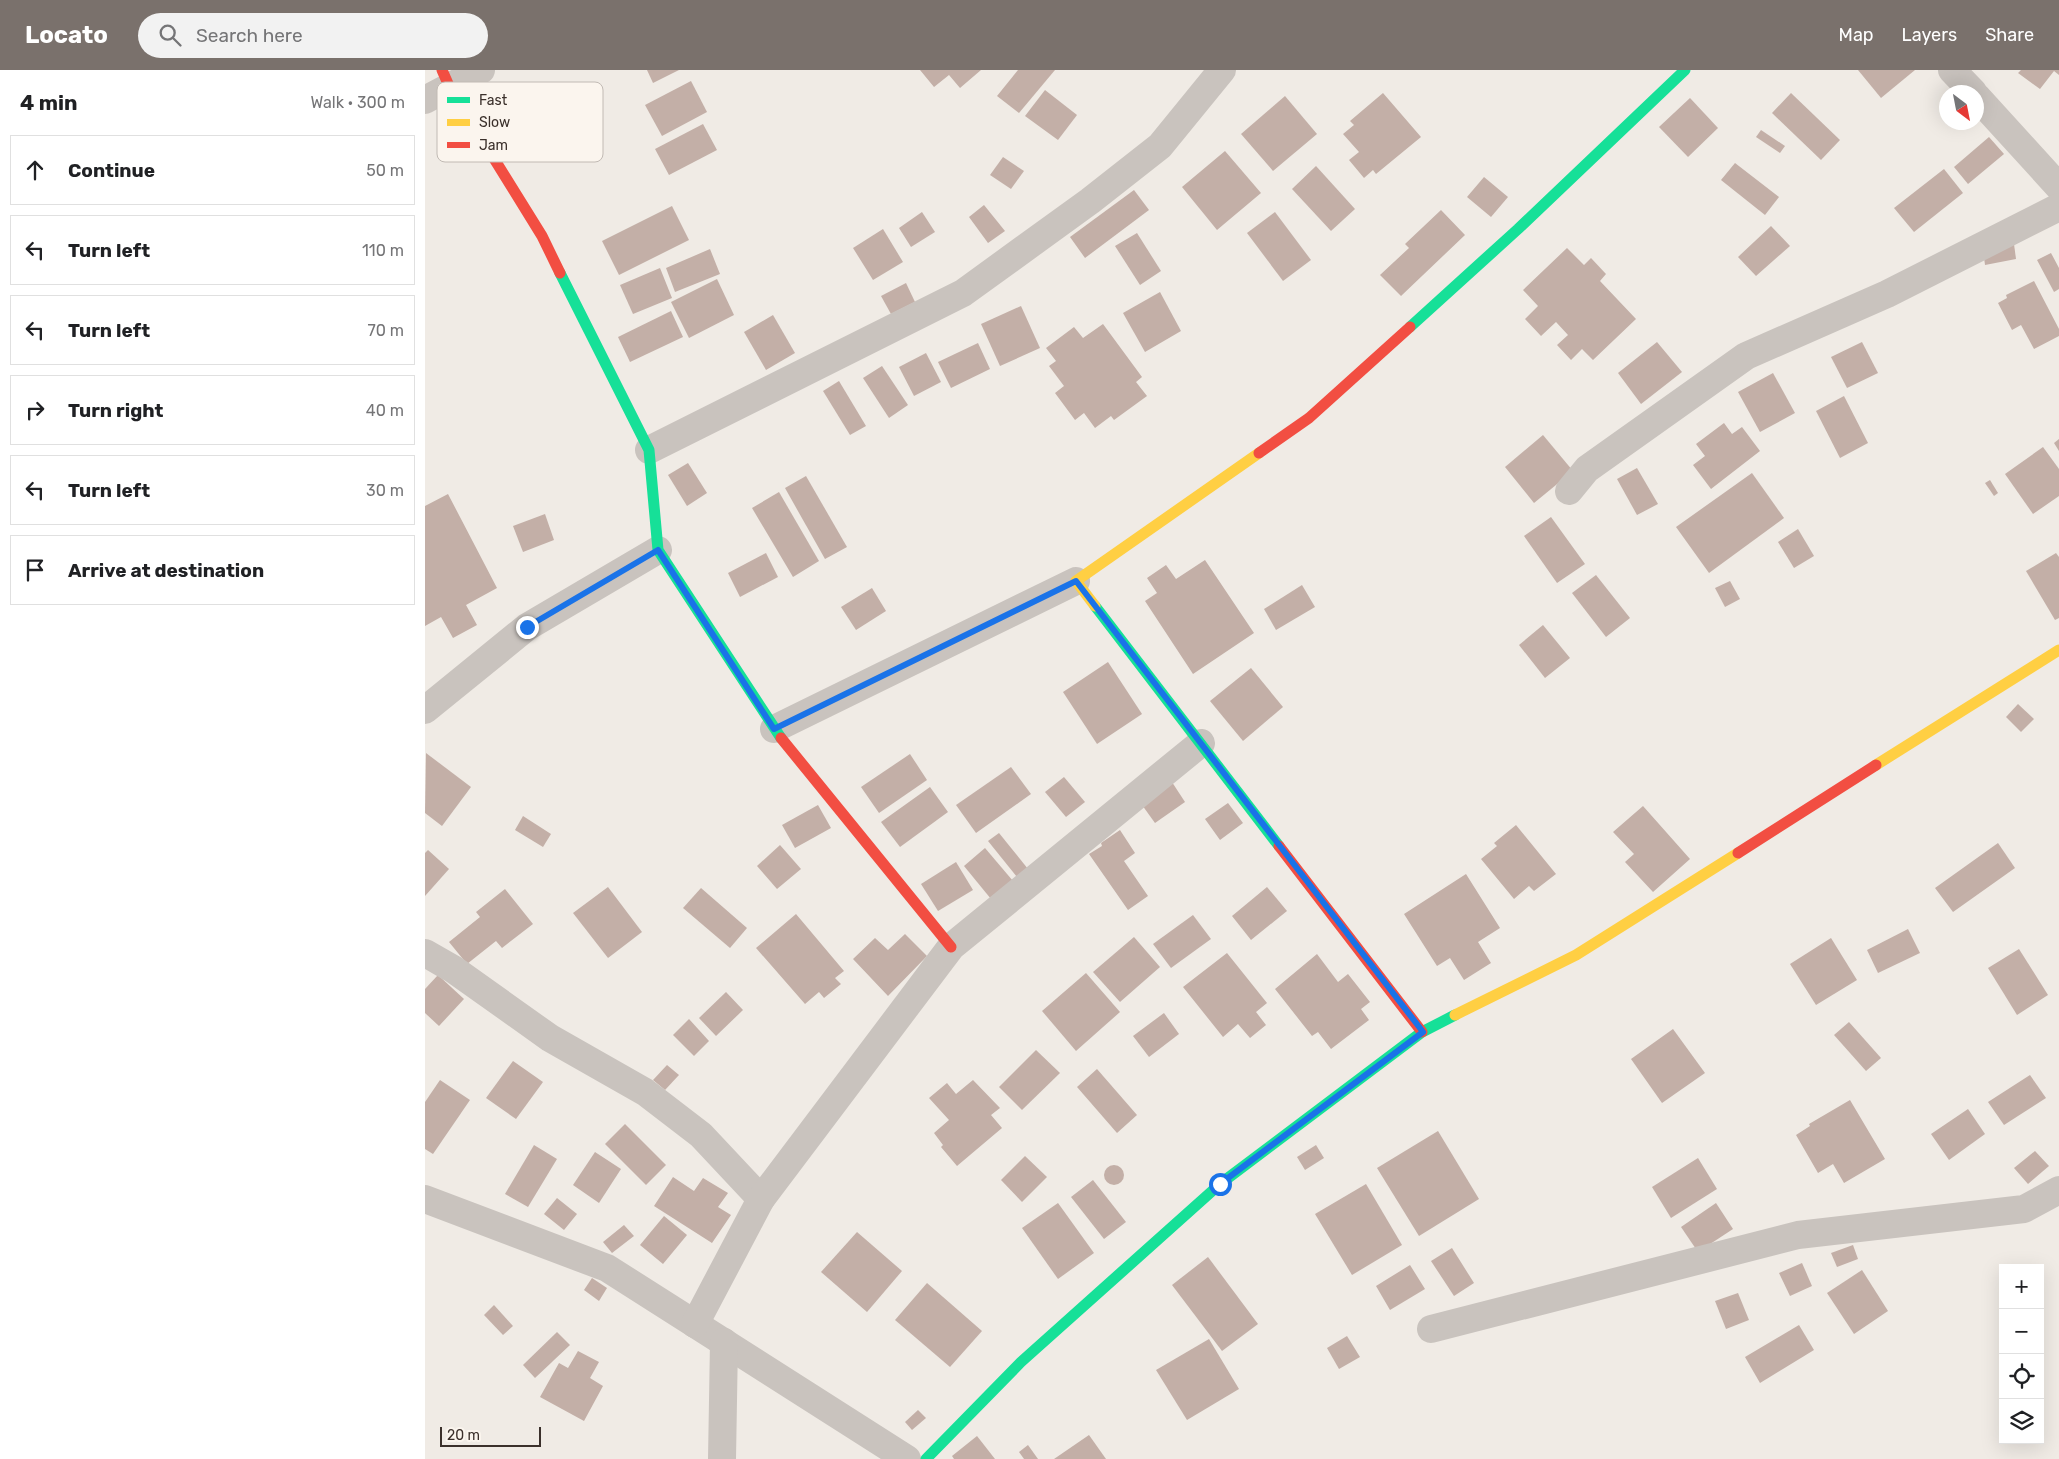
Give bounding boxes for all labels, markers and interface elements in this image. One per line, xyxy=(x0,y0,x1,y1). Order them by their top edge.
search box xyxy=(138,13,488,58)
text: Locato xyxy=(25,21,108,49)
icon: search xyxy=(156,21,184,49)
text: Search here xyxy=(196,24,303,47)
text: Map xyxy=(1839,24,1874,46)
text: Layers xyxy=(1902,24,1957,46)
text: Share xyxy=(1985,24,2034,46)
legend xyxy=(437,82,603,162)
north arrow xyxy=(1939,85,1984,130)
text: 4 min xyxy=(20,90,78,115)
text: Fast xyxy=(479,92,508,109)
text: Walk · 300 m xyxy=(311,93,405,112)
text: Slow xyxy=(479,114,510,131)
text: Jam xyxy=(479,137,508,154)
icon: ahead xyxy=(21,156,49,184)
text: Continue xyxy=(68,159,155,182)
text: 50 m xyxy=(366,161,404,180)
icon: left xyxy=(21,236,49,264)
text: Turn left xyxy=(68,239,150,262)
text: 110 m xyxy=(362,241,404,260)
icon: left xyxy=(21,316,49,344)
text: Turn left xyxy=(68,319,150,342)
text: 70 m xyxy=(367,321,404,340)
icon: right xyxy=(21,396,49,424)
text: Turn right xyxy=(68,399,163,422)
text: 40 m xyxy=(366,401,404,420)
icon: left xyxy=(21,476,49,504)
text: Turn left xyxy=(68,479,150,502)
text: 30 m xyxy=(366,481,404,500)
icon: arrive xyxy=(21,556,49,584)
text: Arrive at destination xyxy=(68,559,264,582)
route end xyxy=(516,616,539,639)
route start xyxy=(1209,1173,1232,1196)
map controls xyxy=(1999,1264,2044,1444)
button: + xyxy=(1999,1264,2044,1309)
button: − xyxy=(1999,1309,2044,1354)
button: locate xyxy=(1999,1354,2044,1399)
button: layers xyxy=(1999,1399,2044,1444)
scale bar xyxy=(440,1424,541,1447)
text: 20 m xyxy=(447,1427,480,1444)

